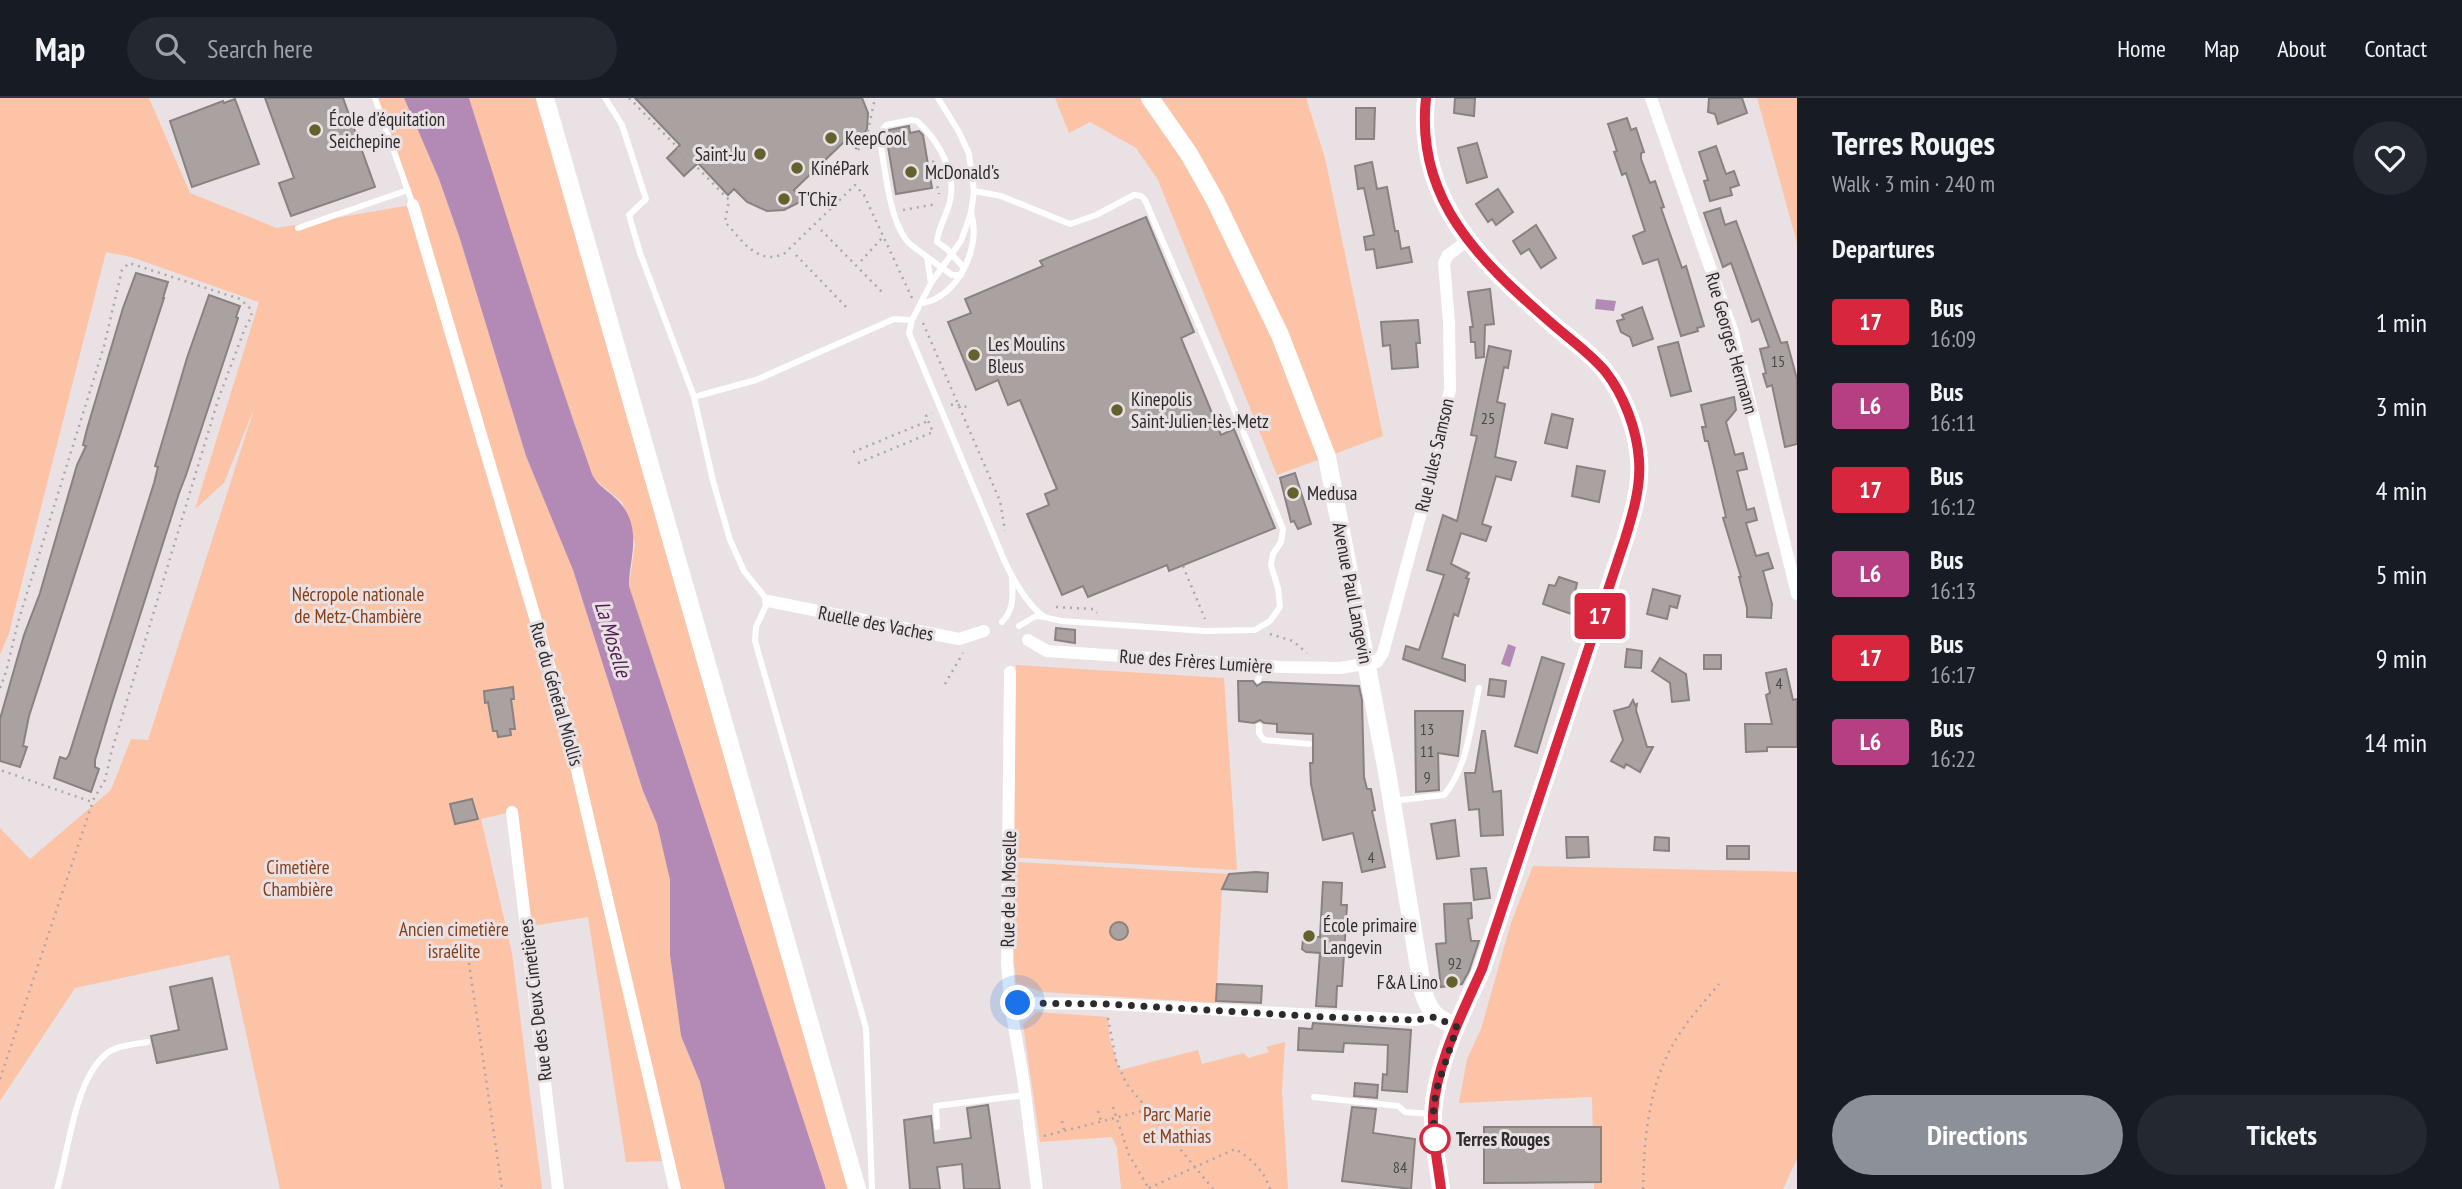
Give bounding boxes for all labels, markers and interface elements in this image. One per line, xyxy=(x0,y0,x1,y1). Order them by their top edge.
search box xyxy=(127,17,617,80)
text: Map xyxy=(35,27,85,70)
icon: search xyxy=(151,29,189,67)
text: Search here xyxy=(207,32,313,65)
text: Home xyxy=(2117,33,2166,64)
text: Map xyxy=(2204,33,2239,64)
text: About xyxy=(2277,33,2326,64)
text: Contact xyxy=(2364,33,2427,64)
place label: École d'équitation Seichepine xyxy=(329,107,445,153)
text: Terres Rouges xyxy=(1832,121,1995,164)
button: heart xyxy=(2353,121,2427,195)
marker: École d'équitation Seichepine xyxy=(307,122,323,138)
place label: KeepCool xyxy=(845,126,907,150)
marker: KeepCool xyxy=(823,130,839,146)
place label: Saint-Ju xyxy=(695,142,746,166)
marker: Saint-Ju xyxy=(752,146,768,162)
place label: KinéPark xyxy=(811,156,870,180)
marker: KinéPark xyxy=(789,160,805,176)
place label: McDonald's xyxy=(925,160,1000,184)
marker: McDonald's xyxy=(903,164,919,180)
text: Walk · 3 min · 240 m xyxy=(1832,169,1995,198)
place label: T'Chiz xyxy=(798,187,838,211)
marker: T'Chiz xyxy=(776,191,792,207)
text: Departures xyxy=(1832,232,1935,265)
street label: Rue Georges Hermann xyxy=(1700,269,1764,417)
text: Bus xyxy=(1930,291,1963,324)
text: 17 xyxy=(1859,306,1882,337)
text: 1 min xyxy=(2376,306,2427,339)
text: 16:09 xyxy=(1930,324,1976,353)
place label: Les Moulins Bleus xyxy=(988,332,1065,378)
marker: Les Moulins Bleus xyxy=(966,347,982,363)
house number: 15 xyxy=(1771,351,1785,371)
text: Bus xyxy=(1930,375,1963,408)
place label: Kinepolis Saint-Julien-lès-Metz xyxy=(1131,387,1269,433)
text: L6 xyxy=(1860,390,1881,421)
text: 3 min xyxy=(2376,390,2427,423)
street label: Rue Jules Samson xyxy=(1409,396,1459,514)
marker: Kinepolis Saint-Julien-lès-Metz xyxy=(1109,402,1125,418)
house number: 25 xyxy=(1481,408,1495,428)
text: 16:11 xyxy=(1930,408,1976,437)
text: Bus xyxy=(1930,459,1963,492)
text: 17 xyxy=(1859,474,1882,505)
text: 4 min xyxy=(2376,474,2427,507)
place label: Medusa xyxy=(1307,481,1357,505)
marker: Medusa xyxy=(1285,485,1301,501)
text: 16:12 xyxy=(1930,492,1976,521)
street label: Avenue Paul Langevin xyxy=(1328,520,1378,666)
text: Bus xyxy=(1930,543,1963,576)
text: L6 xyxy=(1860,558,1881,589)
text: 5 min xyxy=(2376,558,2427,591)
text: 16:13 xyxy=(1930,576,1976,605)
park label: Nécropole nationale de Metz-Chambière xyxy=(292,582,424,628)
line badge: 17 xyxy=(1568,593,1632,639)
water label: La Moselle xyxy=(589,598,638,681)
street label: Ruelle des Vaches xyxy=(816,600,936,646)
text: 17 xyxy=(1589,600,1611,631)
street label: Rue du Général Miollis xyxy=(525,619,589,769)
text: Bus xyxy=(1930,627,1963,660)
text: 17 xyxy=(1859,642,1882,673)
text: 9 min xyxy=(2376,642,2427,675)
street label: Rue des Frères Lumière xyxy=(1119,644,1274,678)
text: 16:17 xyxy=(1930,660,1976,689)
house number: 4 xyxy=(1775,673,1783,693)
text: Bus xyxy=(1930,711,1963,744)
house number: 13 xyxy=(1420,719,1434,739)
text: L6 xyxy=(1860,726,1881,757)
text: 14 min xyxy=(2364,726,2427,759)
house number: 11 xyxy=(1420,741,1434,761)
text: 16:22 xyxy=(1930,744,1976,773)
house number: 9 xyxy=(1423,767,1431,787)
street label: Rue de la Moselle xyxy=(995,830,1021,948)
house number: 4 xyxy=(1367,847,1375,867)
park label: Cimetière Chambière xyxy=(263,855,333,901)
place label: École primaire Langevin xyxy=(1323,913,1417,959)
park label: Ancien cimetière israélite xyxy=(399,917,509,963)
street label: Rue des Deux Cimetières xyxy=(513,918,557,1082)
marker: École primaire Langevin xyxy=(1301,928,1317,944)
house number: 92 xyxy=(1448,953,1462,973)
place label: F&A Lino xyxy=(1377,970,1438,994)
marker: F&A Lino xyxy=(1444,974,1460,990)
your location xyxy=(1000,985,1035,1020)
button: Directions xyxy=(1832,1095,2123,1175)
button: Tickets xyxy=(2137,1095,2427,1175)
park label: Parc Marie et Mathias xyxy=(1143,1102,1211,1148)
marker: Terres Rouges xyxy=(1420,1124,1450,1154)
place label: Terres Rouges xyxy=(1456,1127,1550,1151)
house number: 84 xyxy=(1393,1157,1407,1177)

